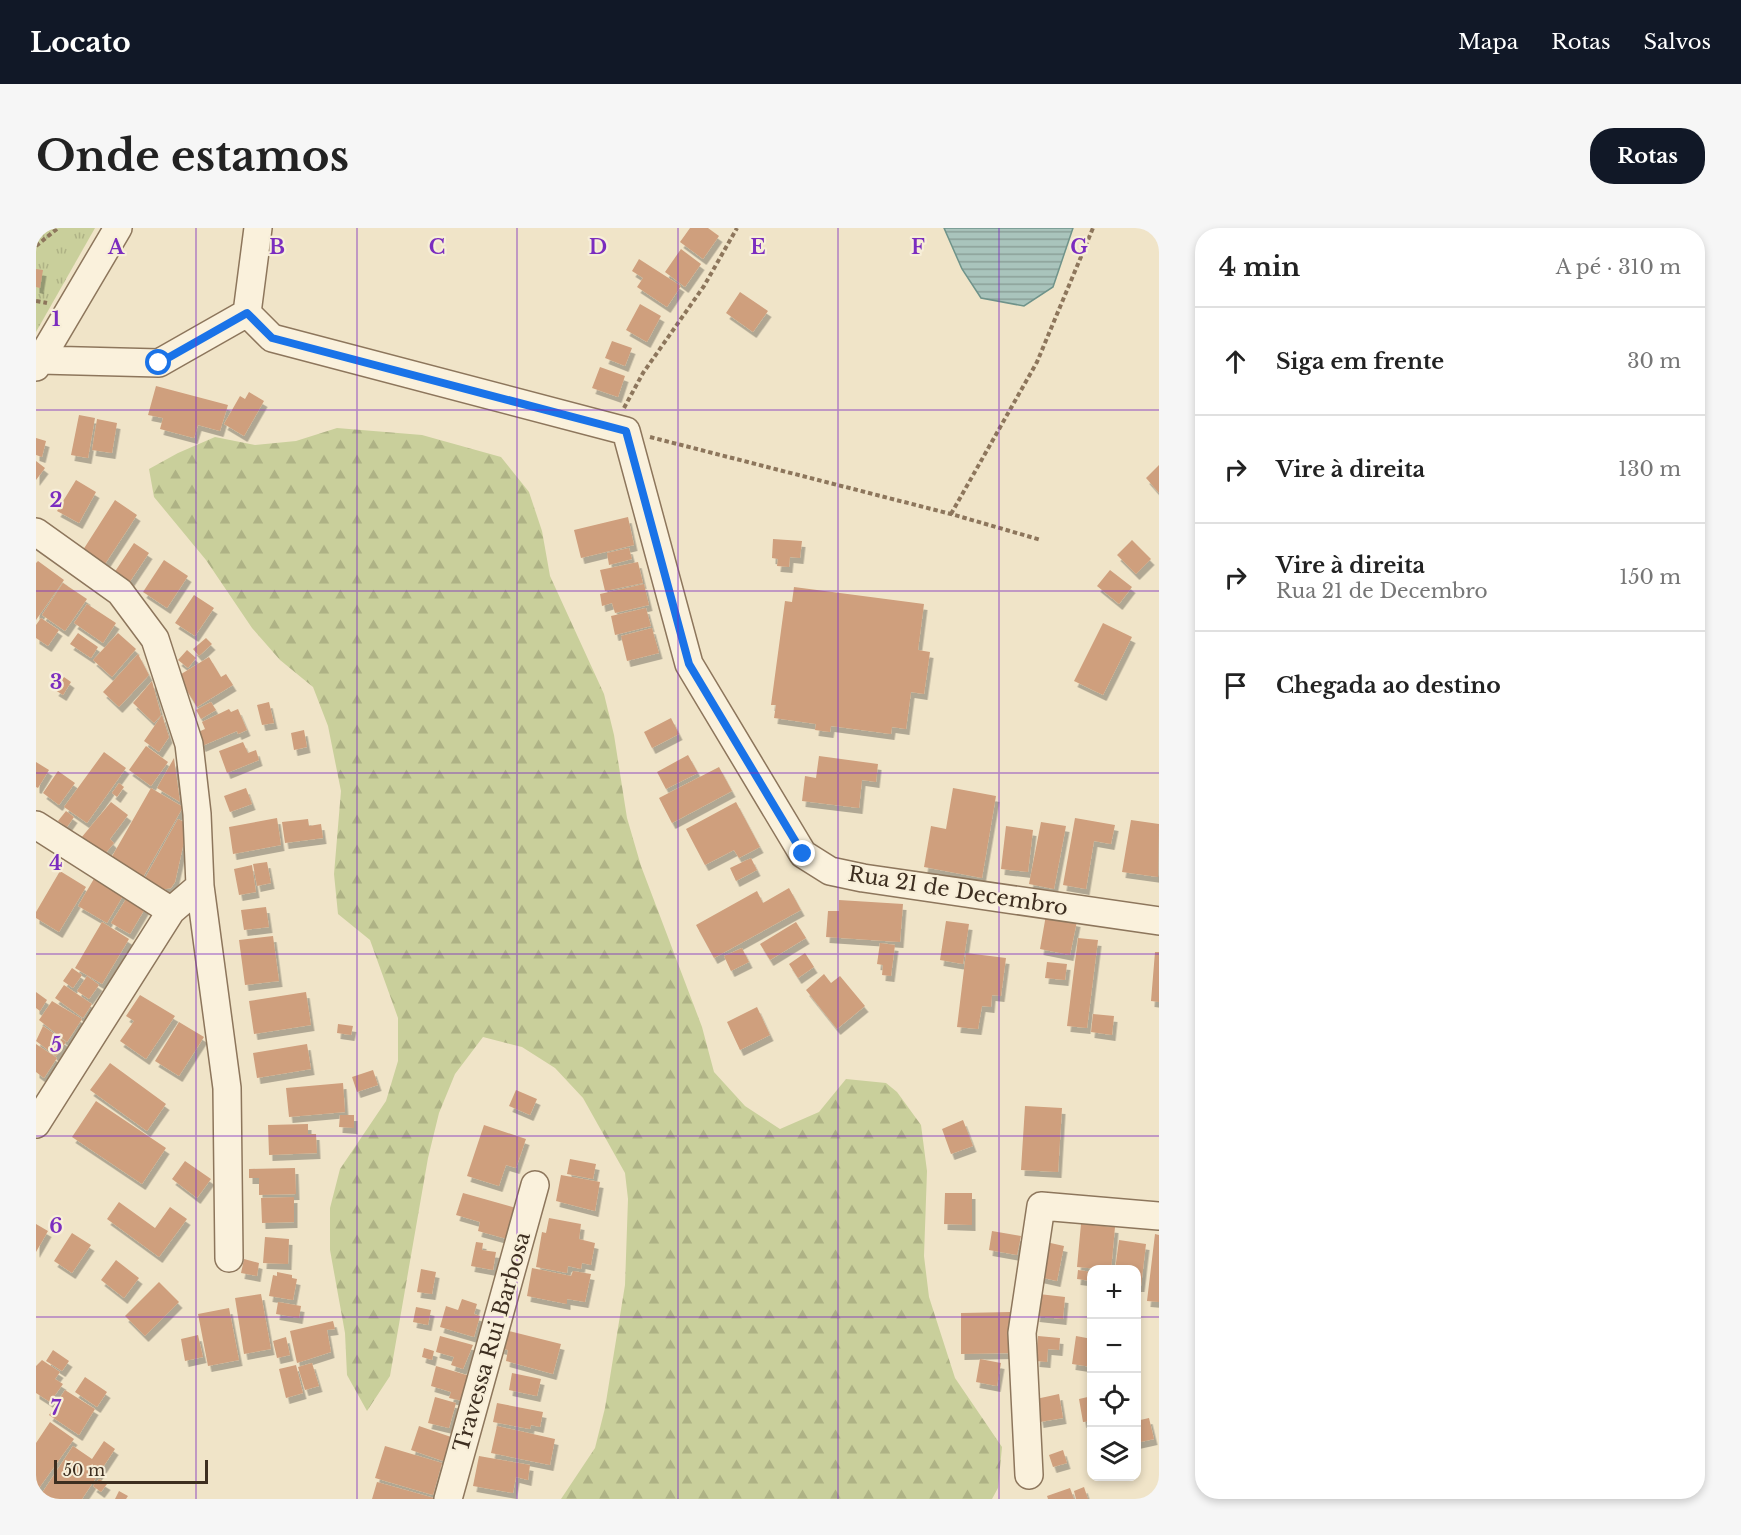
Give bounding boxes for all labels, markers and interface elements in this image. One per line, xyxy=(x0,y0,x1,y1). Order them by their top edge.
text: Locato xyxy=(30,25,131,60)
text: Mapa xyxy=(1458,29,1518,55)
text: Rotas xyxy=(1551,29,1611,55)
text: Salvos xyxy=(1644,29,1711,55)
button: Rotas xyxy=(1590,128,1705,184)
text: Onde estamos xyxy=(36,130,349,182)
text: A xyxy=(107,235,125,259)
text: B xyxy=(269,235,285,259)
text: C xyxy=(429,235,445,259)
text: D xyxy=(589,235,607,259)
text: E xyxy=(750,235,766,259)
text: F xyxy=(911,235,925,259)
text: G xyxy=(1070,235,1088,259)
text: 4 min xyxy=(1219,251,1300,283)
text: A pé · 310 m xyxy=(1556,255,1681,279)
text: 1 xyxy=(52,307,61,331)
icon: ahead xyxy=(1219,345,1252,378)
text: Siga em frente xyxy=(1276,348,1444,375)
route start xyxy=(145,349,171,375)
text: 30 m xyxy=(1627,349,1681,373)
icon: right xyxy=(1219,453,1252,486)
text: Vire à direita xyxy=(1276,456,1425,483)
text: 130 m xyxy=(1618,457,1681,481)
text: 2 xyxy=(49,488,63,512)
text: Vire à direita xyxy=(1276,552,1425,579)
icon: right xyxy=(1219,561,1252,594)
text: 150 m xyxy=(1619,565,1681,589)
text: Rua 21 de Decembro xyxy=(1276,579,1488,603)
icon: arrive xyxy=(1219,669,1252,702)
text: 3 xyxy=(50,670,62,694)
text: Chegada ao destino xyxy=(1276,672,1501,699)
route end xyxy=(789,840,815,866)
text: 4 xyxy=(49,851,63,875)
street label: Rua 21 de Decembro xyxy=(846,861,1070,921)
text: 5 xyxy=(50,1033,62,1057)
text: 6 xyxy=(49,1214,63,1238)
street label: Travessa Rui Barbosa xyxy=(448,1229,536,1455)
map controls xyxy=(1087,1265,1141,1481)
button: + xyxy=(1087,1265,1141,1319)
button: − xyxy=(1087,1319,1141,1373)
button: locate xyxy=(1087,1373,1141,1427)
text: 7 xyxy=(51,1396,62,1420)
button: layers xyxy=(1087,1427,1141,1481)
scale bar xyxy=(54,1457,208,1484)
text: 50 m xyxy=(63,1460,105,1480)

